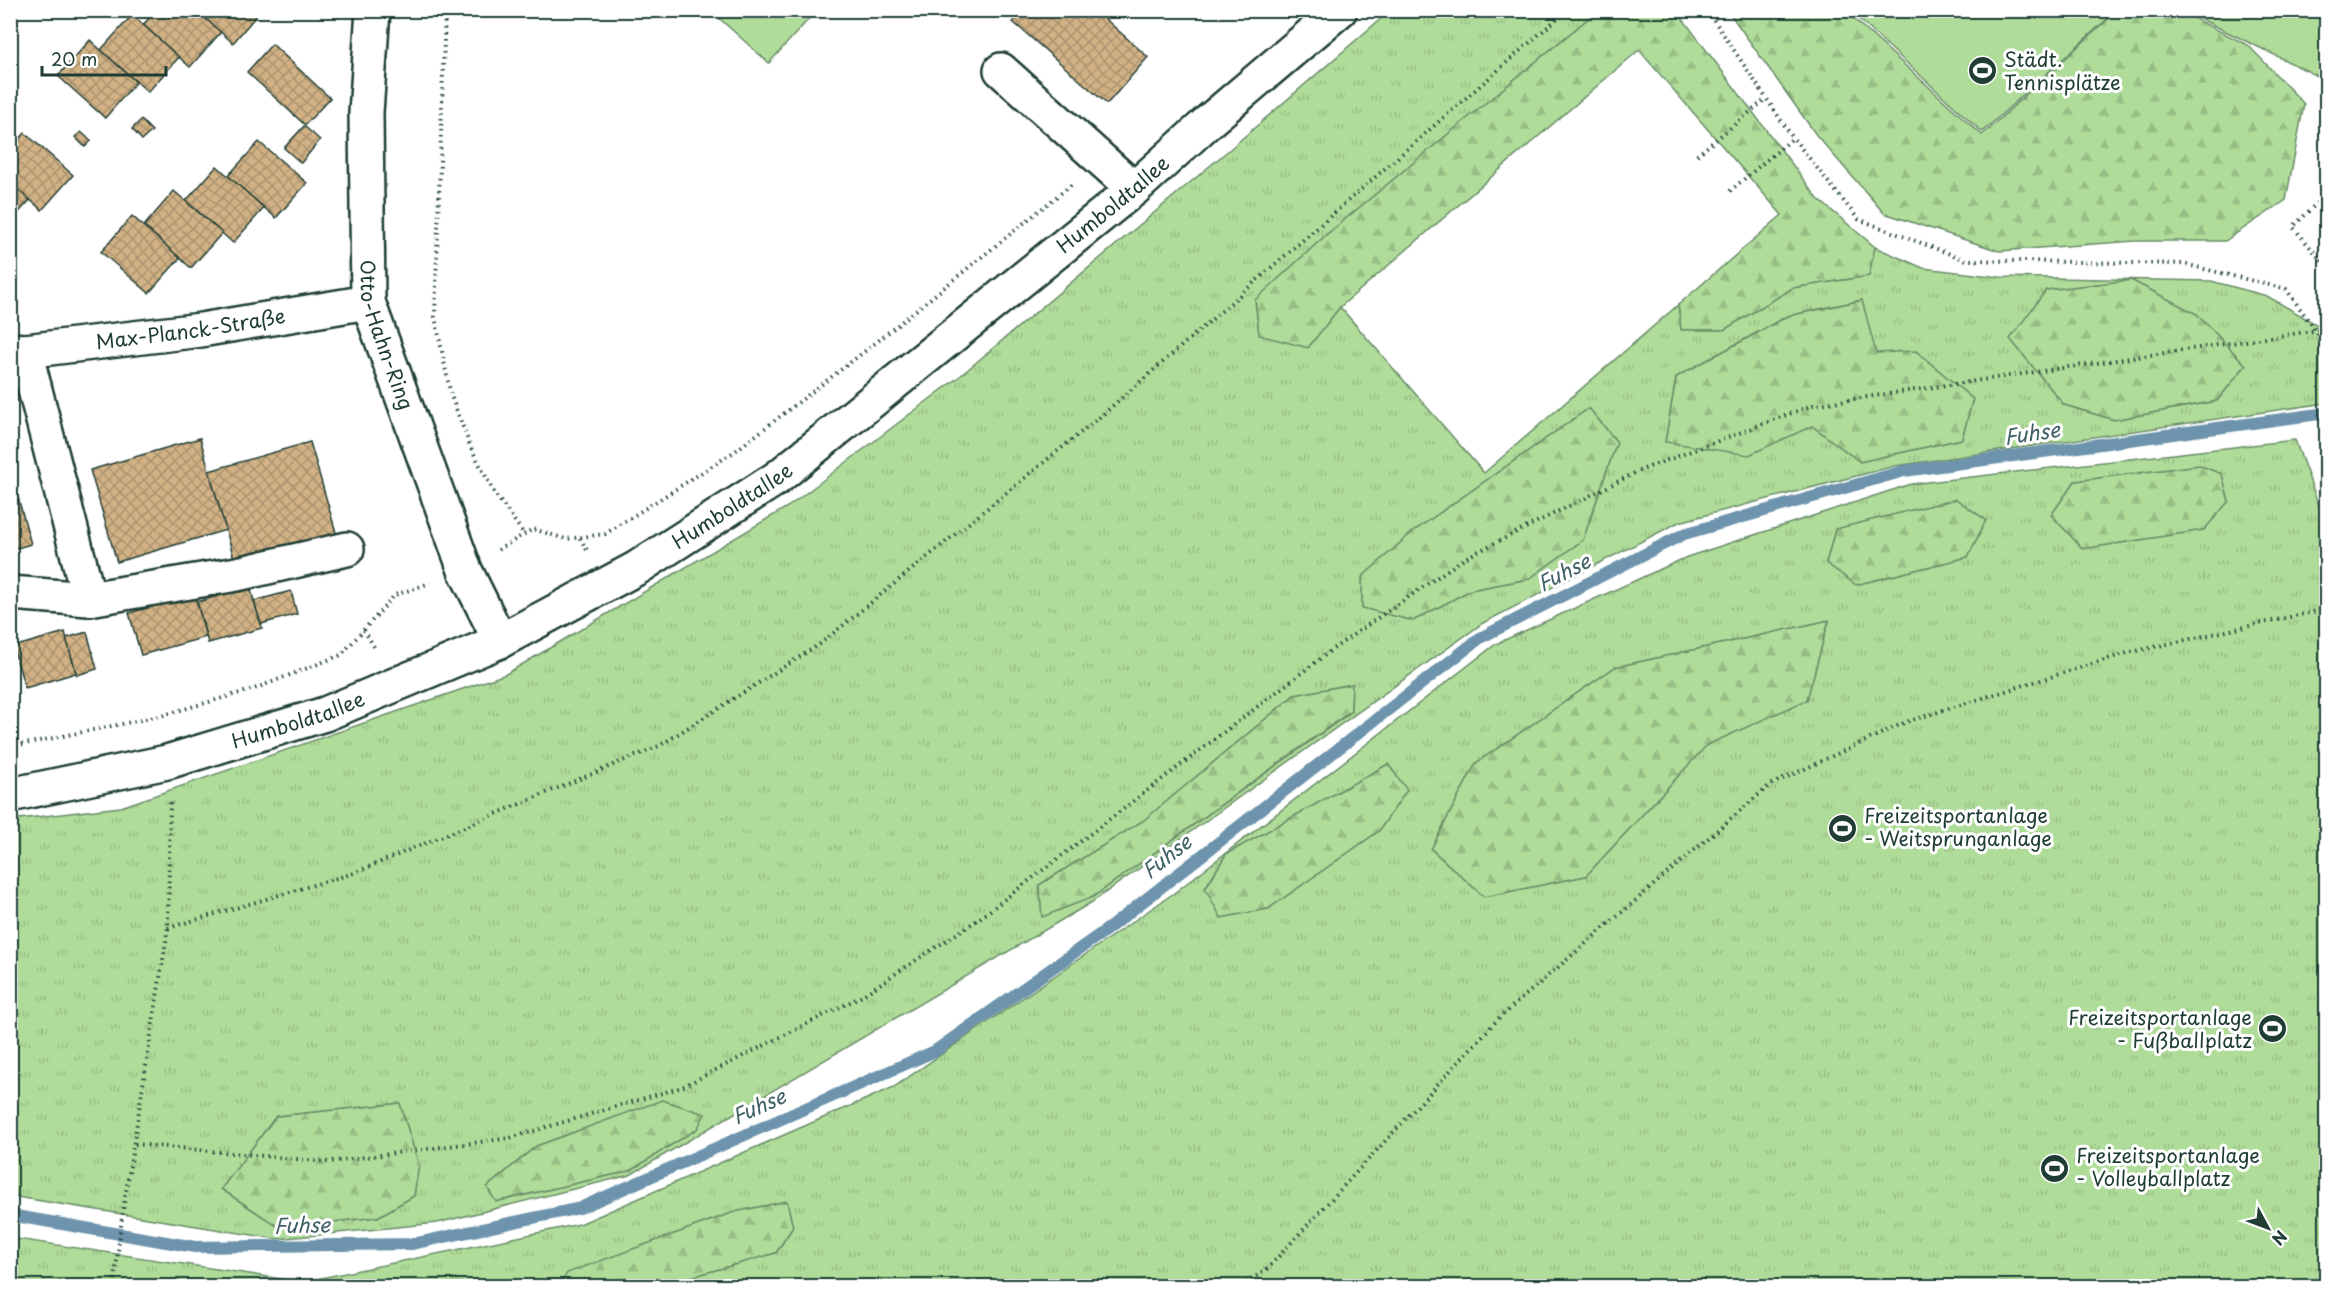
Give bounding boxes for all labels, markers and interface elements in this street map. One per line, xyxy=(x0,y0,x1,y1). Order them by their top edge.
scale bar xyxy=(42,39,166,77)
place label: Städt. Tennisplätze xyxy=(2004,44,2121,97)
text: 20 m xyxy=(51,45,97,72)
sports icon: Städt. Tennisplätze xyxy=(1967,55,1999,87)
street label: Humboldtallee xyxy=(1050,148,1176,260)
street label: Otto-Hahn-Ring xyxy=(354,260,422,414)
street label: Max-Planck-Straße xyxy=(94,300,287,356)
water label: Fuhse xyxy=(2002,412,2064,452)
street label: Humboldtallee xyxy=(665,455,799,556)
water label: Fuhse xyxy=(1531,543,1597,598)
street label: Humboldtallee xyxy=(228,683,369,756)
place label: Freizeitsportanlage - Weitsprunganlage xyxy=(1864,800,2052,853)
sports icon: Freizeitsportanlage - Weitsprunganlage xyxy=(1827,812,1859,844)
water label: Fuhse xyxy=(1134,824,1199,885)
place label: Freizeitsportanlage - Fußballplatz xyxy=(2068,1002,2252,1055)
sports icon: Freizeitsportanlage - Fußballplatz xyxy=(2257,1013,2289,1045)
water label: Fuhse xyxy=(726,1078,792,1131)
place label: Freizeitsportanlage - Volleyballplatz xyxy=(2076,1140,2260,1193)
sports icon: Freizeitsportanlage - Volleyballplatz xyxy=(2039,1152,2071,1184)
north arrow xyxy=(2238,1198,2298,1258)
water label: Fuhse xyxy=(274,1207,332,1240)
text: N xyxy=(2267,1226,2293,1251)

